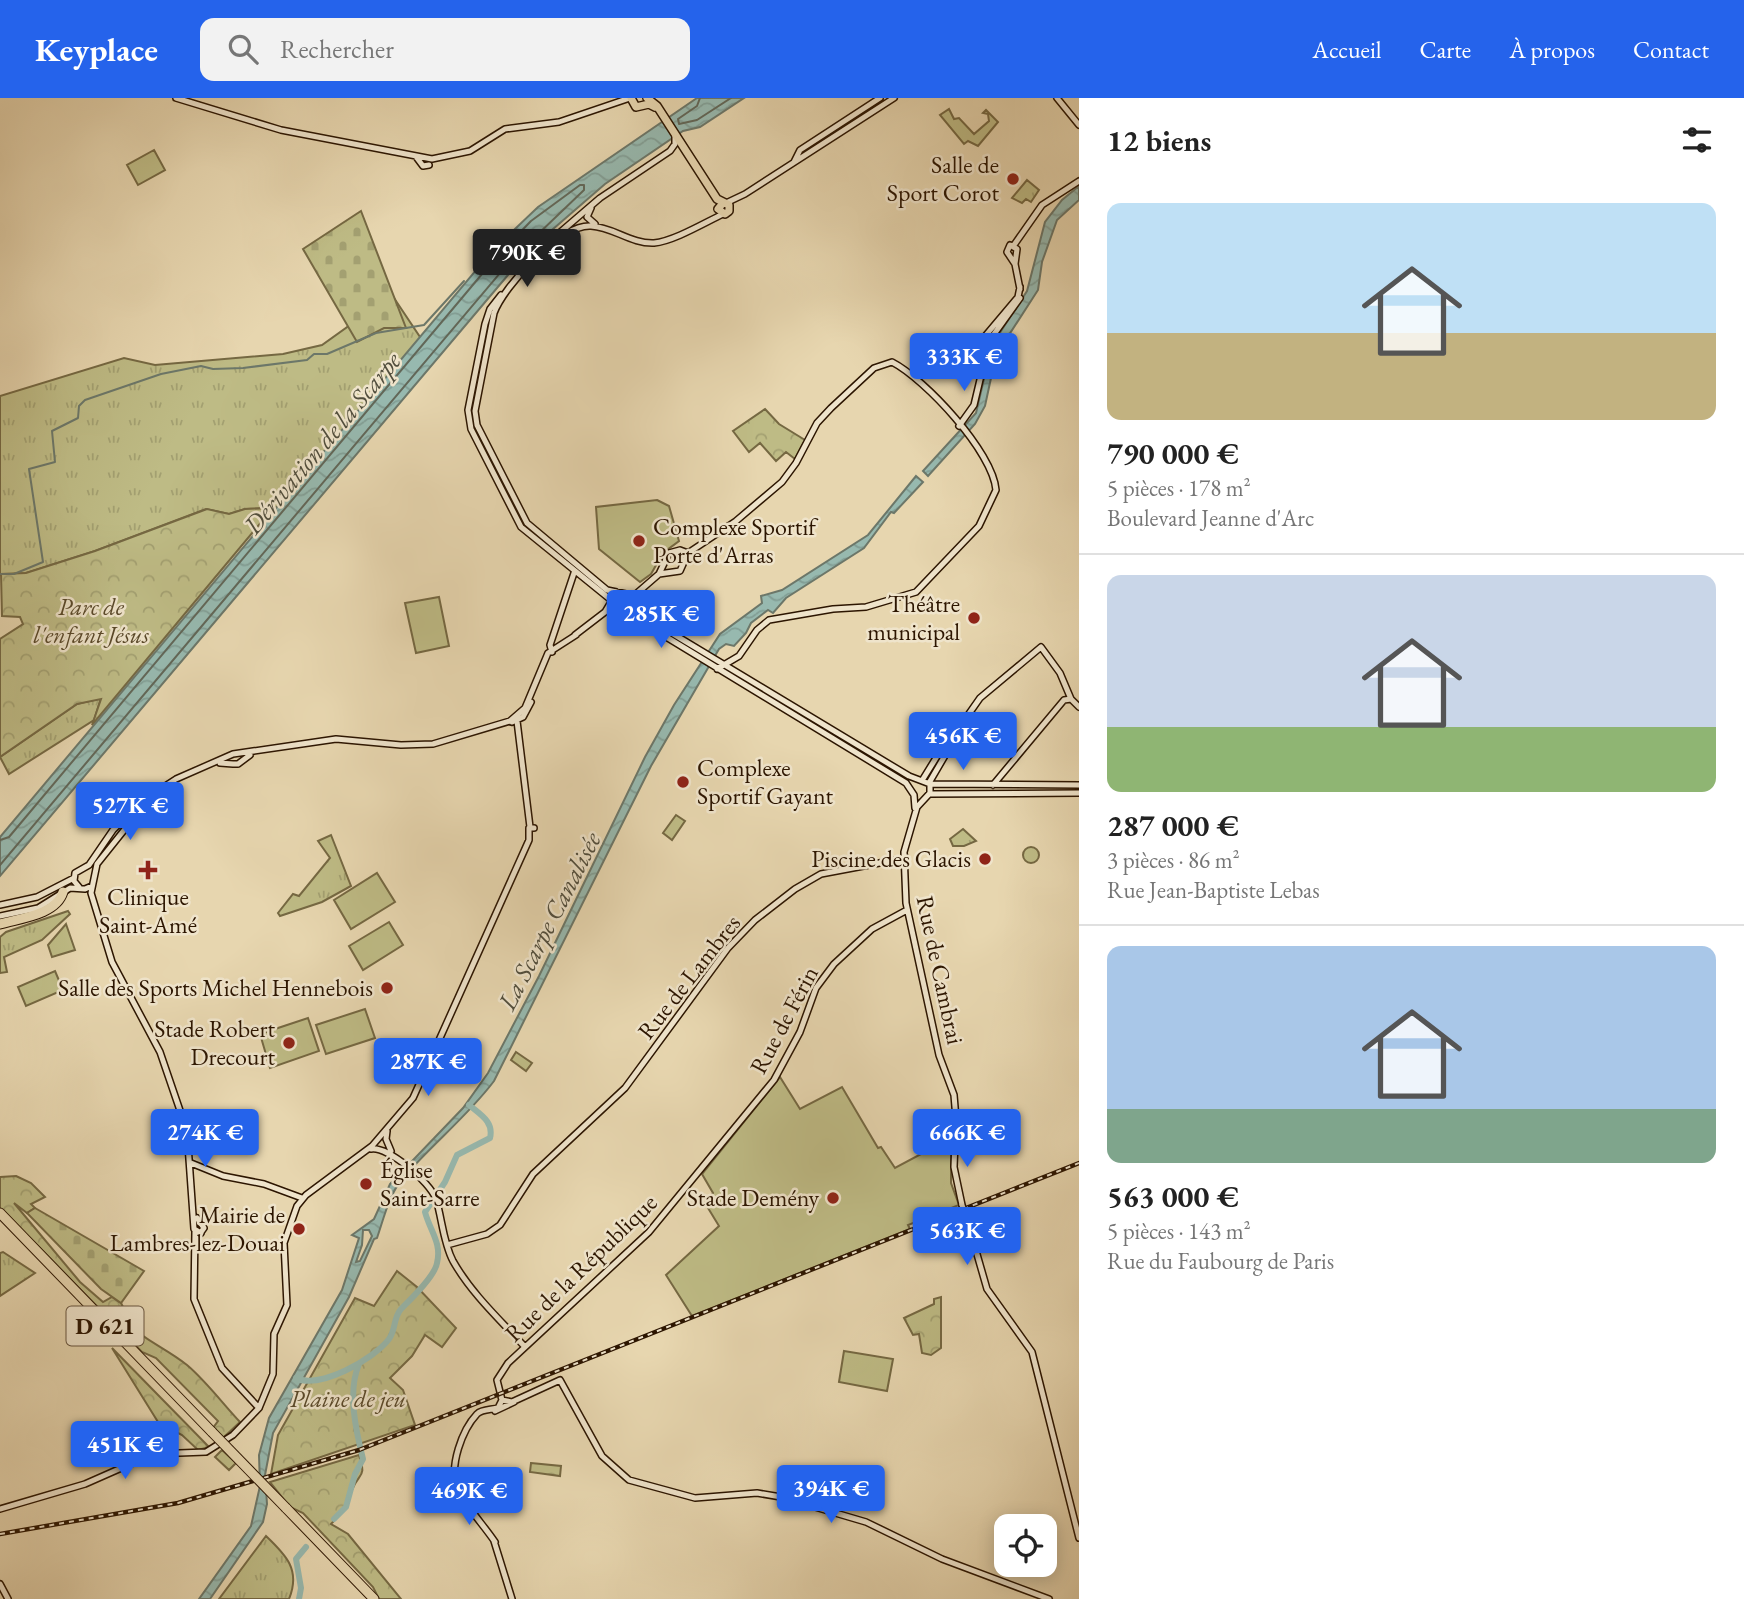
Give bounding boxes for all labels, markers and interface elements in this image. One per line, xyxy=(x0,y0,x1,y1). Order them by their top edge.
search box xyxy=(200,18,690,81)
text: Keyplace xyxy=(35,28,158,71)
icon: search xyxy=(224,30,262,68)
text: Rechercher xyxy=(280,32,394,66)
text: Accueil xyxy=(1312,34,1382,65)
text: Carte xyxy=(1420,34,1471,65)
text: À propos xyxy=(1509,34,1595,65)
text: Contact xyxy=(1633,34,1709,65)
text: 12 biens xyxy=(1107,121,1211,160)
icon: filters xyxy=(1678,121,1716,159)
place label: Salle de Sport Corot xyxy=(887,149,999,208)
marker: Salle de Sport Corot xyxy=(1005,171,1021,187)
pin: 790K € xyxy=(470,230,584,289)
text: 790K € xyxy=(489,237,565,267)
icon: home xyxy=(1349,248,1475,374)
pin: 333K € xyxy=(907,334,1021,393)
text: 333K € xyxy=(926,341,1002,371)
water label: Dérivation de la Scarpe xyxy=(235,344,409,542)
text: 790 000 € xyxy=(1107,434,1239,473)
text: 5 pièces · 178 m² xyxy=(1107,473,1251,503)
text: Boulevard Jeanne d'Arc xyxy=(1107,503,1314,533)
place label: Complexe Sportif Porte d'Arras xyxy=(653,511,819,570)
marker: Complexe Sportif Porte d'Arras xyxy=(631,533,647,549)
place label: Théâtre municipal xyxy=(867,588,960,647)
pin: 285K € xyxy=(604,590,718,650)
park label: Parc de l'enfant Jésus xyxy=(33,591,149,650)
text: 285K € xyxy=(623,598,699,628)
marker: Théâtre municipal xyxy=(966,610,982,626)
icon: home xyxy=(1349,620,1475,746)
pin: 456K € xyxy=(906,712,1020,772)
text: 456K € xyxy=(925,720,1001,750)
place label: Complexe Sportif Gayant xyxy=(697,752,834,811)
marker: Complexe Sportif Gayant xyxy=(675,774,691,790)
pin: 527K € xyxy=(73,782,187,842)
text: 527K € xyxy=(92,790,168,820)
text: 287 000 € xyxy=(1107,806,1239,845)
water label: La Scarpe Canalisée xyxy=(489,825,609,1017)
place label: Piscine des Glacis xyxy=(811,843,971,874)
text: 3 pièces · 86 m² xyxy=(1107,845,1240,875)
marker: Piscine des Glacis xyxy=(977,851,993,867)
marker: Clinique Saint-Amé xyxy=(138,860,158,880)
text: Rue Jean-Baptiste Lebas xyxy=(1107,875,1320,905)
place label: Clinique Saint-Amé xyxy=(99,881,197,940)
street label: Rue de Cambrai xyxy=(910,893,971,1047)
street label: Rue de Lambres xyxy=(630,908,747,1045)
street label: Rue de Férin xyxy=(742,960,825,1079)
place label: Salle des Sports Michel Hennebois xyxy=(58,972,373,1003)
marker: Salle des Sports Michel Hennebois xyxy=(379,980,395,996)
icon: home xyxy=(1349,991,1475,1117)
place label: Stade Robert Drecourt xyxy=(154,1013,275,1072)
marker: Stade Robert Drecourt xyxy=(281,1035,297,1051)
pin: 287K € xyxy=(371,1038,485,1098)
text: 287K € xyxy=(390,1046,466,1076)
pin: 274K € xyxy=(148,1110,262,1169)
pin: 666K € xyxy=(910,1110,1024,1169)
text: 274K € xyxy=(167,1117,243,1147)
text: 666K € xyxy=(929,1117,1005,1147)
place label: Église Saint-Sarre xyxy=(380,1154,480,1213)
marker: Église Saint-Sarre xyxy=(358,1176,374,1192)
text: 563 000 € xyxy=(1107,1177,1239,1216)
place label: Stade Demény xyxy=(687,1182,819,1213)
street label: Rue de la République xyxy=(498,1187,663,1348)
marker: Stade Demény xyxy=(825,1190,841,1206)
place label: Mairie de Lambres-lez-Douai xyxy=(110,1199,285,1258)
pin: 563K € xyxy=(910,1208,1024,1267)
text: 563K € xyxy=(929,1215,1005,1245)
text: 5 pièces · 143 m² xyxy=(1107,1216,1251,1246)
marker: Mairie de Lambres-lez-Douai xyxy=(291,1221,307,1237)
text: Rue du Faubourg de Paris xyxy=(1107,1246,1334,1276)
road number: D 621 xyxy=(66,1306,144,1345)
park label: Plaine de jeu xyxy=(290,1383,406,1414)
pin: 451K € xyxy=(68,1422,182,1481)
text: 451K € xyxy=(87,1429,163,1459)
pin: 394K € xyxy=(774,1466,888,1525)
pin: 469K € xyxy=(412,1468,526,1527)
text: 394K € xyxy=(793,1473,869,1503)
text: 469K € xyxy=(431,1475,507,1505)
map controls xyxy=(994,1514,1057,1577)
button: locate xyxy=(994,1514,1057,1577)

